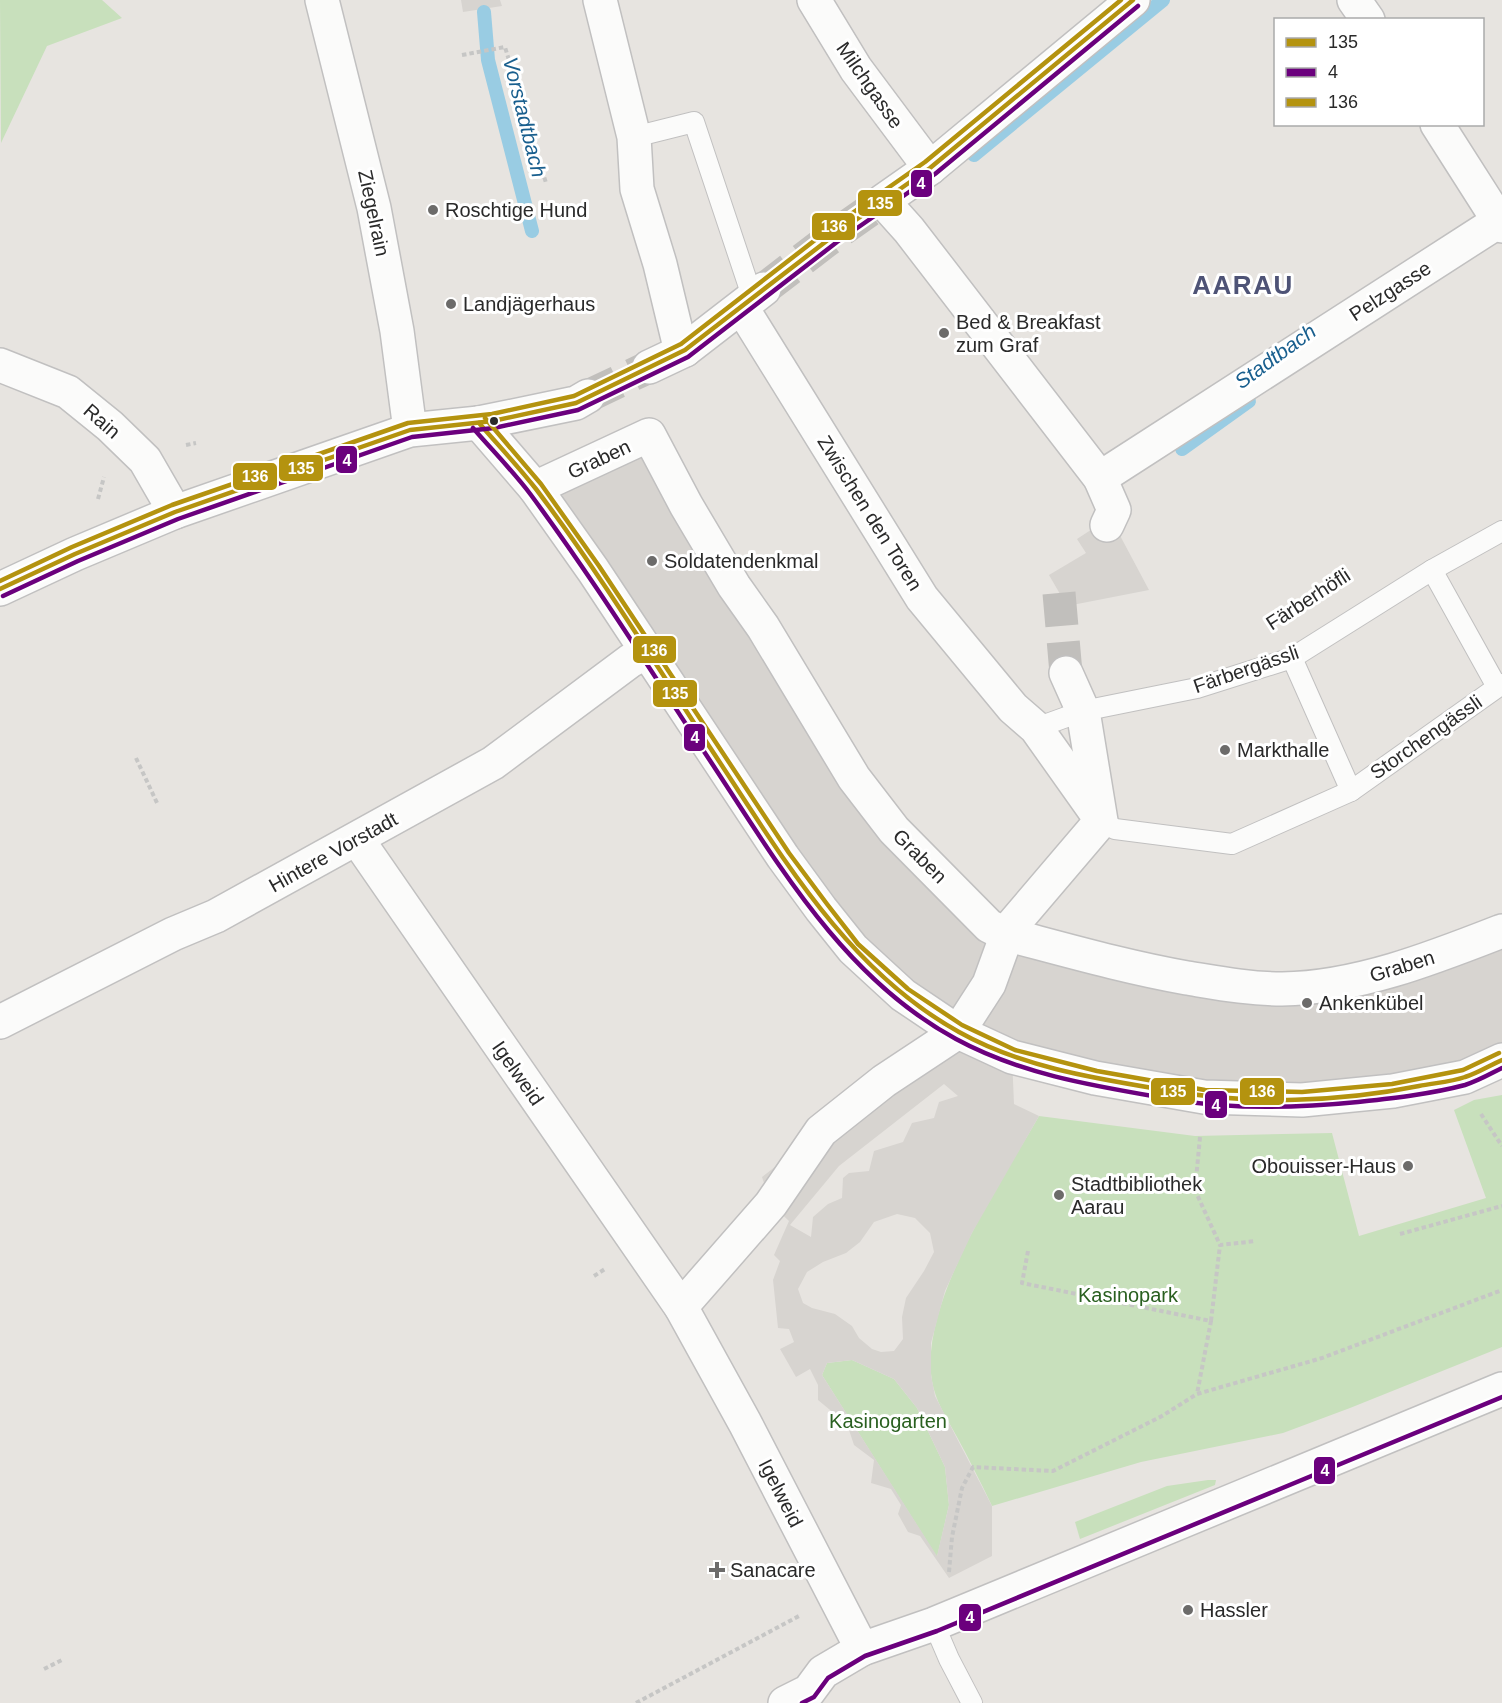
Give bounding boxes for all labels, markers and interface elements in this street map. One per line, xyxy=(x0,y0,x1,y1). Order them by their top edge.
legend xyxy=(1274,18,1484,126)
text: 135 xyxy=(1328,32,1358,52)
street label: Milchgasse xyxy=(832,38,908,132)
water label: Vorstadtbach xyxy=(499,55,551,179)
text: 4 xyxy=(1328,62,1338,82)
text: 136 xyxy=(1328,92,1358,112)
street label: Ziegelrain xyxy=(354,168,394,258)
line badge: 4 xyxy=(910,169,933,198)
text: 4 xyxy=(917,175,926,192)
line badge: 135 xyxy=(857,189,903,217)
text: 135 xyxy=(867,195,893,212)
place label: Roschtige Hund xyxy=(445,199,587,221)
marker: Roschtige Hund xyxy=(426,203,440,217)
line badge: 136 xyxy=(811,212,856,241)
text: 136 xyxy=(821,218,847,235)
street label: Pelzgasse xyxy=(1345,257,1435,325)
district label: AARAU xyxy=(1192,270,1294,300)
place label: Landjägerhaus xyxy=(463,293,595,315)
marker: Landjägerhaus xyxy=(444,297,458,311)
place label: Bed & Breakfast zum Graf xyxy=(956,311,1101,356)
water label: Stadtbach xyxy=(1230,319,1320,393)
marker: Bed & Breakfast zum Graf xyxy=(937,326,951,340)
street label: Rain xyxy=(79,399,125,443)
unlabelled marker xyxy=(488,415,500,427)
street label: Zwischen den Toren xyxy=(813,431,927,595)
street label: Graben xyxy=(564,435,634,483)
line badge: 4 xyxy=(335,445,358,474)
text: 4 xyxy=(343,452,352,469)
line badge: 135 xyxy=(278,454,324,482)
text: 135 xyxy=(288,460,314,477)
line badge: 136 xyxy=(232,462,278,491)
text: 136 xyxy=(242,468,268,485)
place label: Soldatendenkmal xyxy=(664,550,819,572)
marker: Soldatendenkmal xyxy=(645,554,659,568)
street label: Färberhöfli xyxy=(1262,564,1354,634)
line badge: 136 xyxy=(632,635,677,664)
street label: Färbergässli xyxy=(1190,641,1302,697)
text: 136 xyxy=(641,642,667,659)
line badge: 135 xyxy=(652,679,698,708)
text: 135 xyxy=(662,685,688,702)
street label: Storchengässli xyxy=(1366,690,1486,784)
line badge: 4 xyxy=(683,723,706,752)
text: 4 xyxy=(691,729,700,746)
place label: Markthalle xyxy=(1237,739,1329,761)
marker: Markthalle xyxy=(1218,743,1232,757)
street label: Hintere Vorstadt xyxy=(265,807,401,896)
street label: Graben xyxy=(889,825,951,887)
street label: Graben xyxy=(1367,946,1437,986)
place label: Ankenkübel xyxy=(1319,992,1424,1014)
marker: Ankenkübel xyxy=(1300,996,1314,1010)
street label: Igelweid xyxy=(488,1037,548,1109)
line badge: 135 xyxy=(1150,1077,1196,1106)
line badge: 136 xyxy=(1239,1077,1285,1106)
text: 135 xyxy=(1160,1083,1186,1100)
text: 136 xyxy=(1249,1083,1275,1100)
line badge: 4 xyxy=(1204,1090,1228,1119)
text: 4 xyxy=(1212,1097,1221,1114)
place label: Obouisser-Haus xyxy=(1251,1155,1396,1177)
marker: Obouisser-Haus xyxy=(1401,1159,1415,1173)
place label: Stadtbibliothek Aarau xyxy=(1071,1173,1203,1218)
marker: Stadtbibliothek Aarau xyxy=(1052,1188,1066,1202)
park label: Kasinopark xyxy=(1078,1284,1179,1306)
park label: Kasinogarten xyxy=(829,1410,947,1432)
street label: Igelweid xyxy=(755,1455,807,1531)
line badge: 4 xyxy=(1313,1456,1336,1485)
text: 4 xyxy=(1321,1462,1330,1479)
place label: Sanacare xyxy=(730,1559,816,1581)
marker: Sanacare xyxy=(708,1561,726,1579)
place label: Hassler xyxy=(1200,1599,1268,1621)
line badge: 4 xyxy=(958,1603,982,1632)
marker: Hassler xyxy=(1181,1603,1195,1617)
text: 4 xyxy=(966,1609,975,1626)

